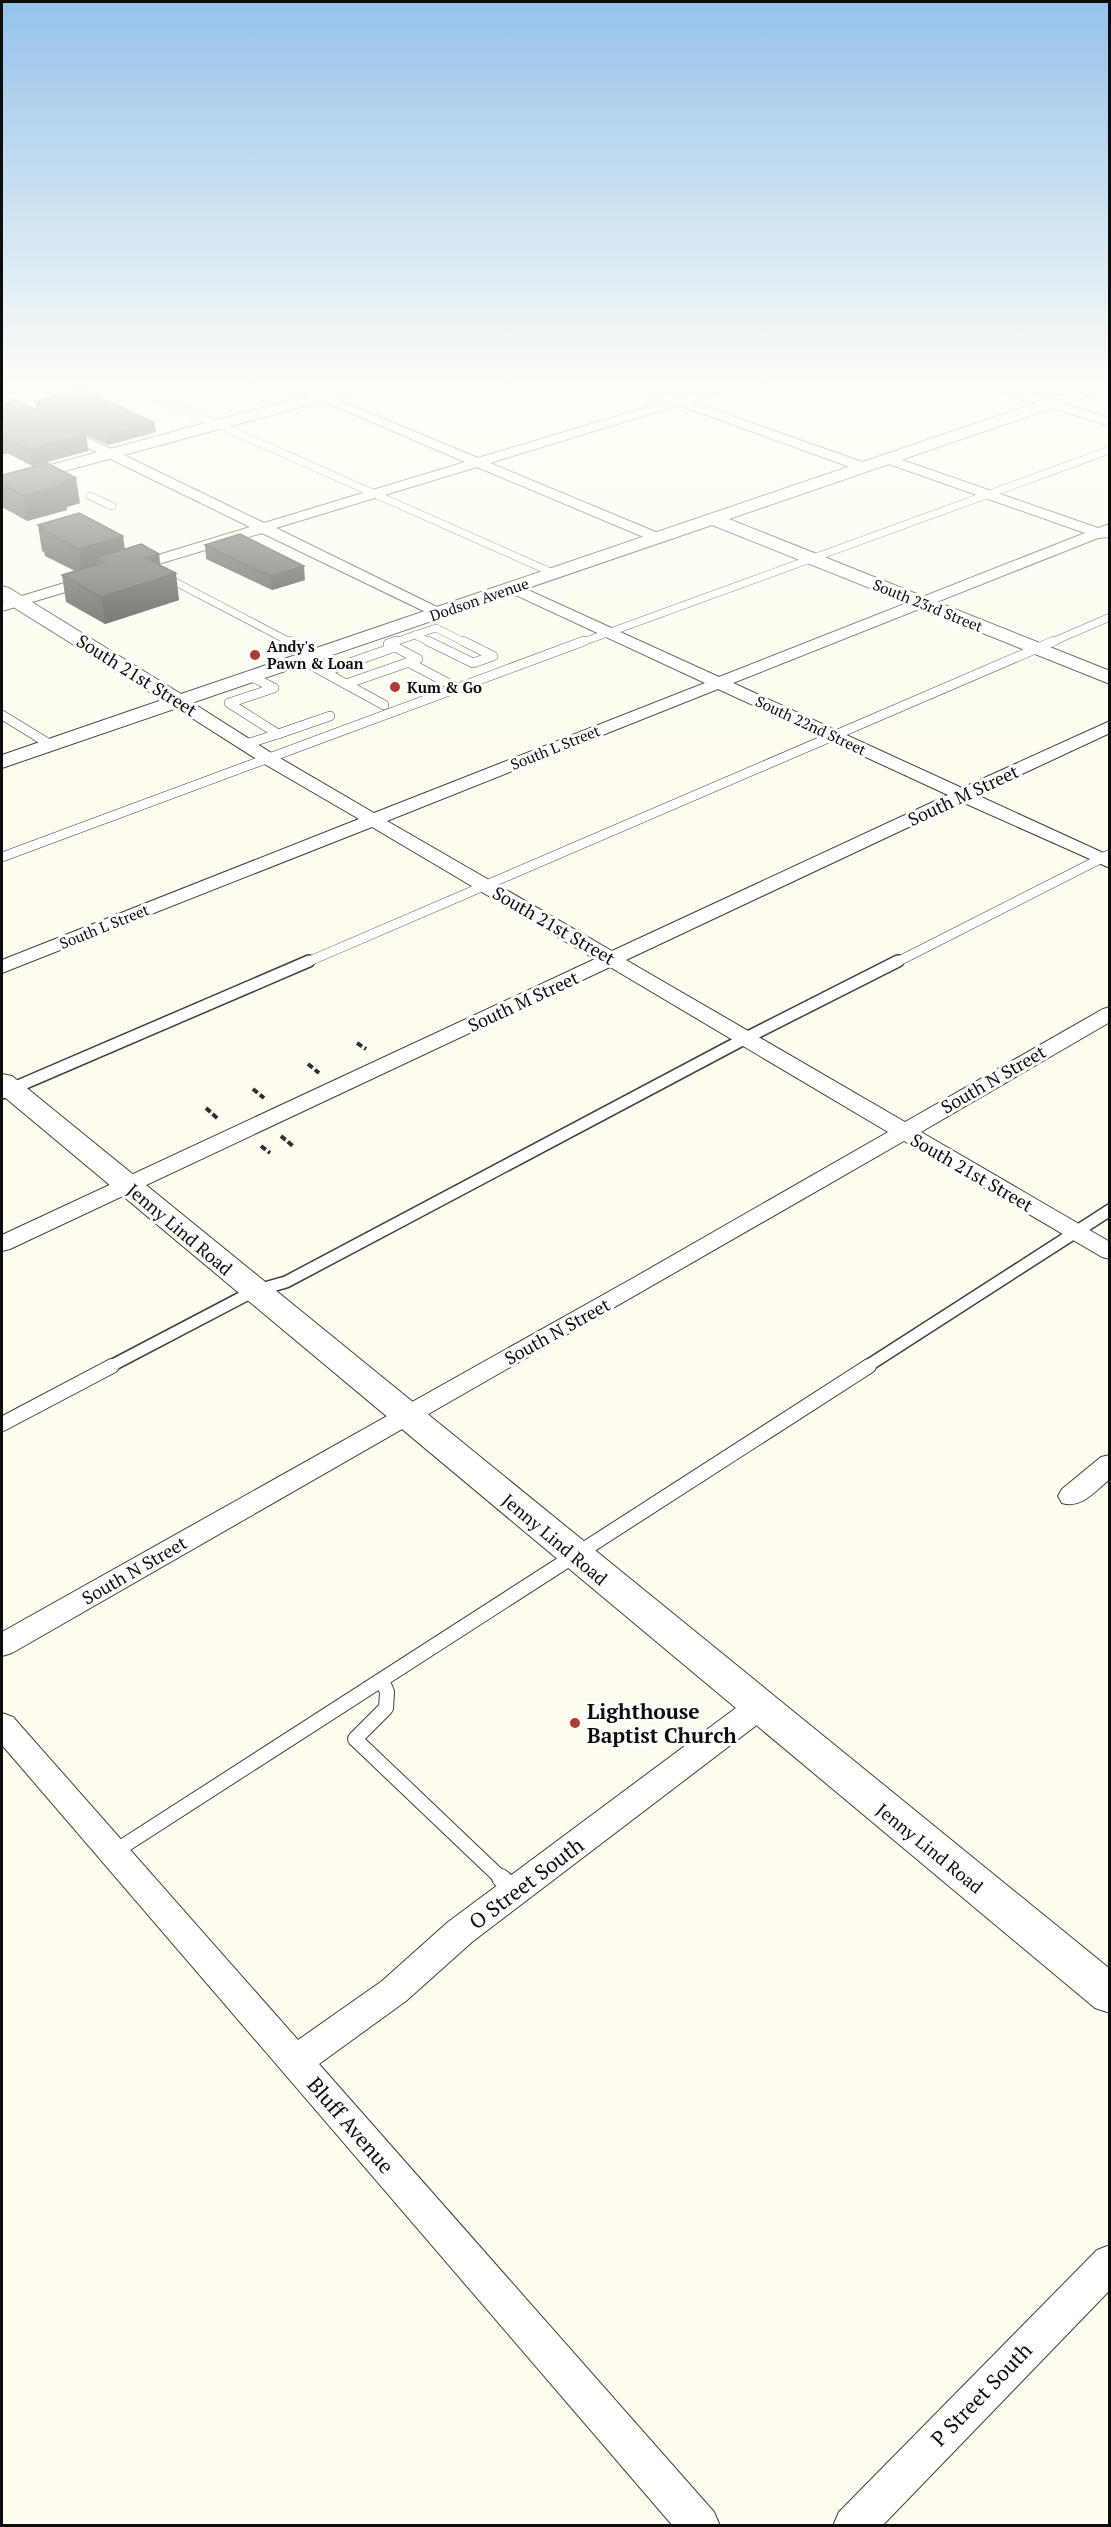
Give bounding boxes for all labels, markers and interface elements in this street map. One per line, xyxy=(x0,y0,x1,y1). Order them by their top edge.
street label: Dodson Avenue xyxy=(427,573,531,625)
street label: South 23rd Street xyxy=(870,574,986,636)
street label: South 21st Street xyxy=(72,628,202,722)
place label: Andy's Pawn & Loan xyxy=(267,636,364,673)
marker: Andy's Pawn & Loan xyxy=(248,648,262,662)
place label: Kum & Go xyxy=(407,677,482,697)
marker: Kum & Go xyxy=(388,680,402,694)
street label: South 22nd Street xyxy=(752,691,870,760)
street label: South L Street xyxy=(507,720,603,774)
street label: South M Street xyxy=(904,759,1023,831)
street label: South 21st Street xyxy=(488,880,620,970)
street label: South L Street xyxy=(56,899,152,953)
street label: South M Street xyxy=(464,965,583,1037)
street label: South N Street xyxy=(936,1039,1050,1119)
street label: South 21st Street xyxy=(906,1127,1038,1217)
street label: Jenny Lind Road xyxy=(122,1178,238,1280)
street label: South N Street xyxy=(500,1292,614,1370)
street label: Jenny Lind Road xyxy=(497,1488,613,1590)
street label: South N Street xyxy=(77,1530,191,1610)
place label: Lighthouse Baptist Church xyxy=(587,1697,737,1749)
marker: Lighthouse Baptist Church xyxy=(568,1716,582,1730)
street label: Jenny Lind Road xyxy=(872,1798,988,1898)
street label: O Street South xyxy=(463,1831,589,1935)
street label: Bluff Avenue xyxy=(301,2071,401,2179)
street label: P Street South xyxy=(924,2336,1038,2452)

